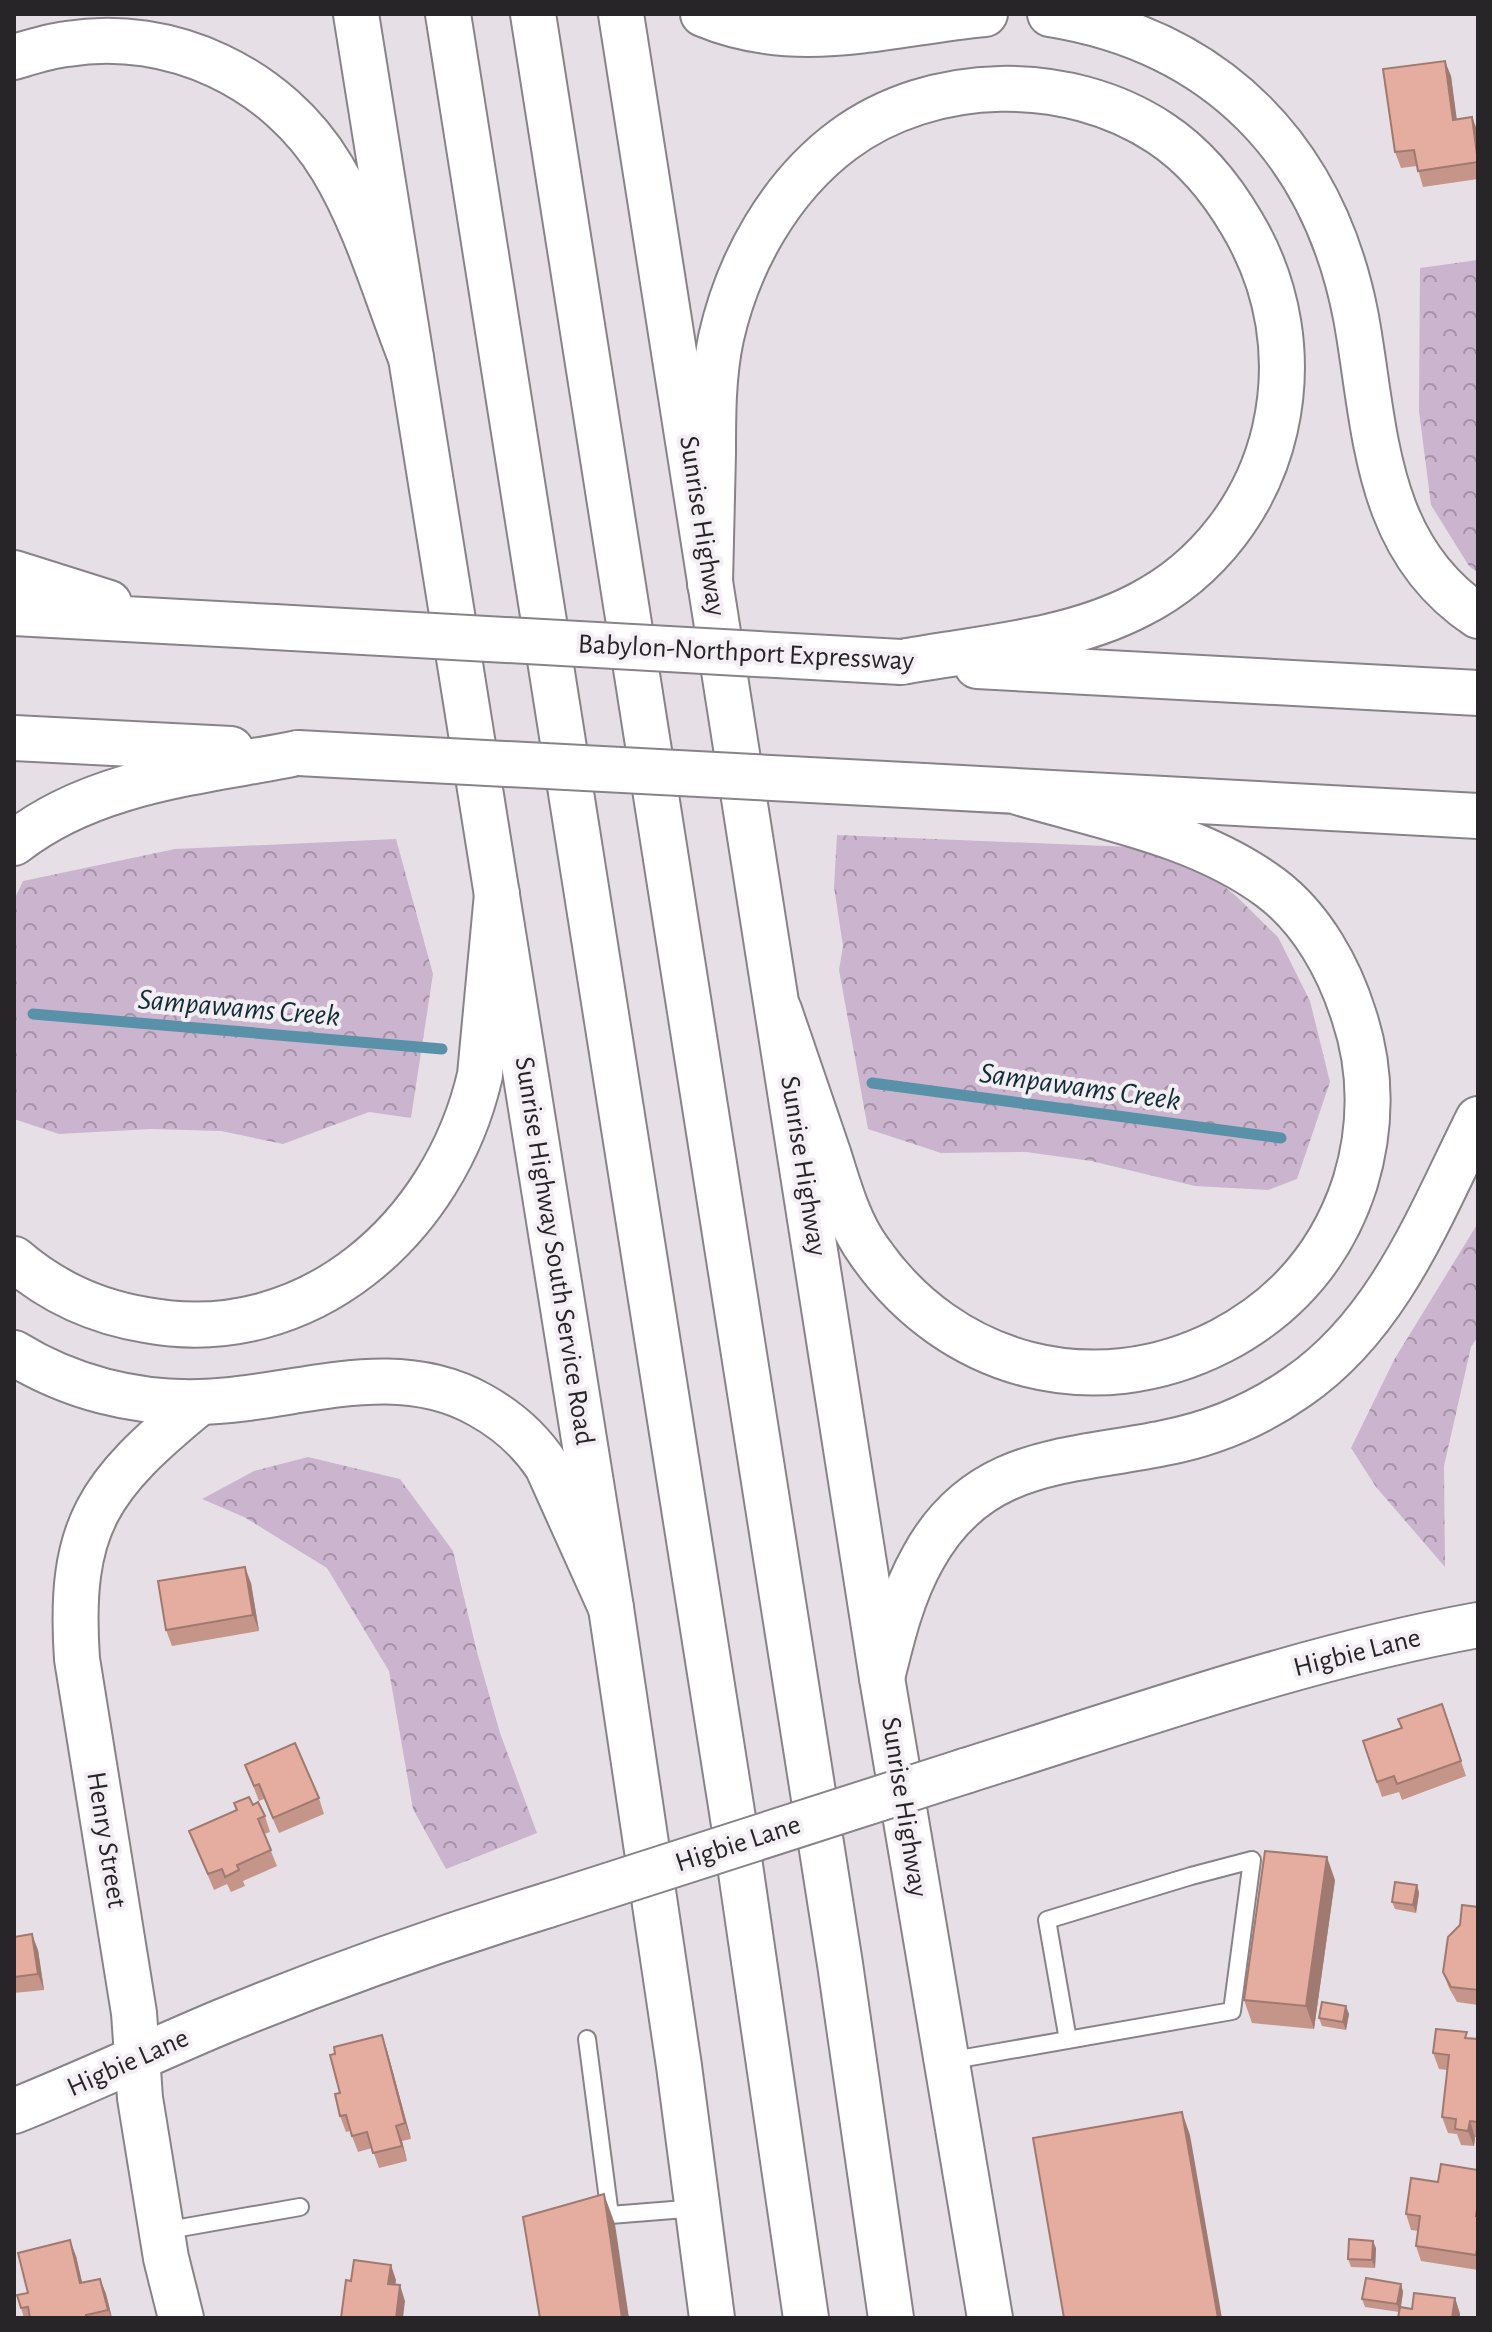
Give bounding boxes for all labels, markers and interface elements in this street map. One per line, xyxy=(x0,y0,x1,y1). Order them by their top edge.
street label: Sunrise Highway xyxy=(674,434,730,618)
street label: Babylon-Northport Expressway xyxy=(577,630,915,676)
water label: Sampawams Creek xyxy=(137,984,341,1032)
street label: Sunrise Highway South Service Road xyxy=(509,1055,599,1447)
water label: Sampawams Creek xyxy=(978,1058,1183,1116)
street label: Sunrise Highway xyxy=(775,1074,831,1258)
street label: Higbie Lane xyxy=(1291,1624,1423,1682)
street label: Sunrise Highway xyxy=(876,1715,932,1899)
street label: Henry Street xyxy=(81,1770,131,1910)
street label: Higbie Lane xyxy=(672,1811,804,1877)
street label: Higbie Lane xyxy=(63,2024,193,2102)

